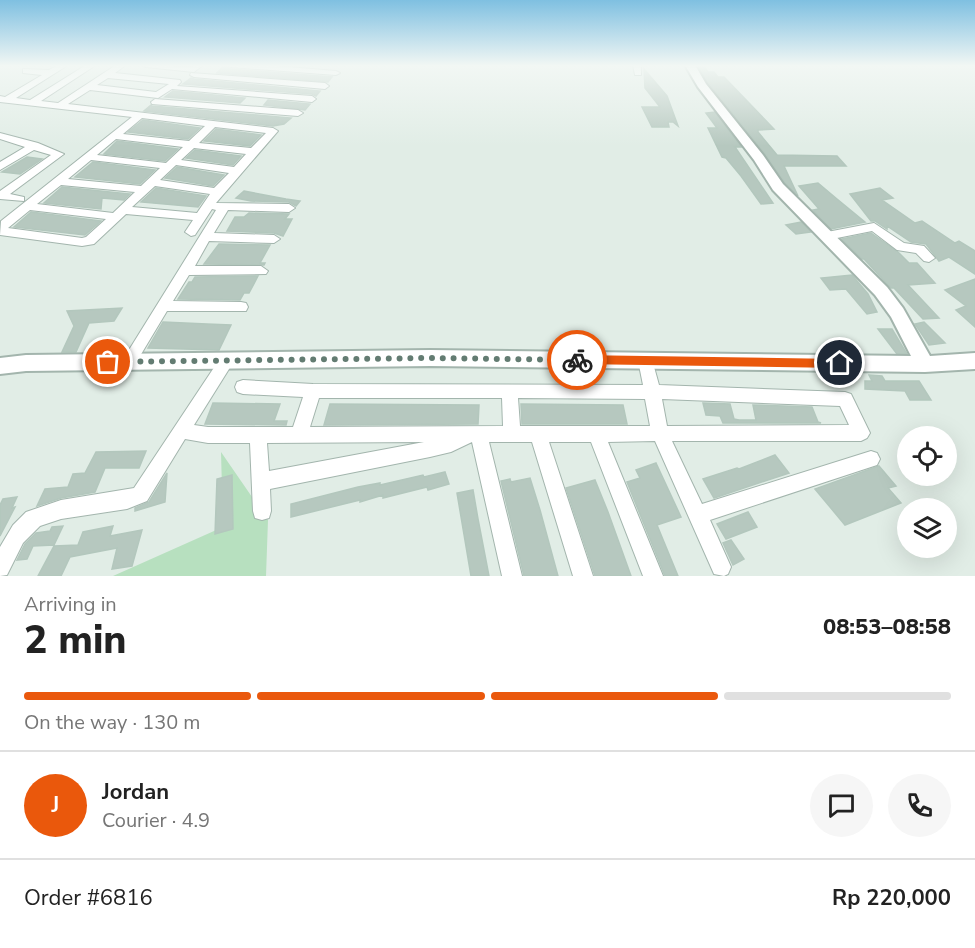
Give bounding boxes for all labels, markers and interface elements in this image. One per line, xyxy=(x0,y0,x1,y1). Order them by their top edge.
courier xyxy=(547,330,607,390)
pin xyxy=(82,336,133,387)
pin xyxy=(814,337,865,388)
icon: bike xyxy=(561,344,594,377)
icon: bag xyxy=(91,345,124,378)
icon: home xyxy=(823,346,856,379)
map controls xyxy=(897,426,957,558)
button: locate xyxy=(897,426,957,486)
button: layers xyxy=(897,498,957,558)
text: Arriving in xyxy=(24,591,117,618)
text: 08:53–08:58 xyxy=(823,612,951,642)
text: 2 min xyxy=(24,614,127,667)
text: On the way · 130 m xyxy=(24,709,200,736)
button: chat xyxy=(810,774,873,837)
button: phone xyxy=(888,774,951,837)
text: Jordan xyxy=(102,777,169,807)
text: J xyxy=(52,790,59,820)
text: Courier · 4.9 xyxy=(102,807,210,834)
text: Order #6816 xyxy=(24,883,153,913)
text: Rp 220,000 xyxy=(832,883,951,913)

